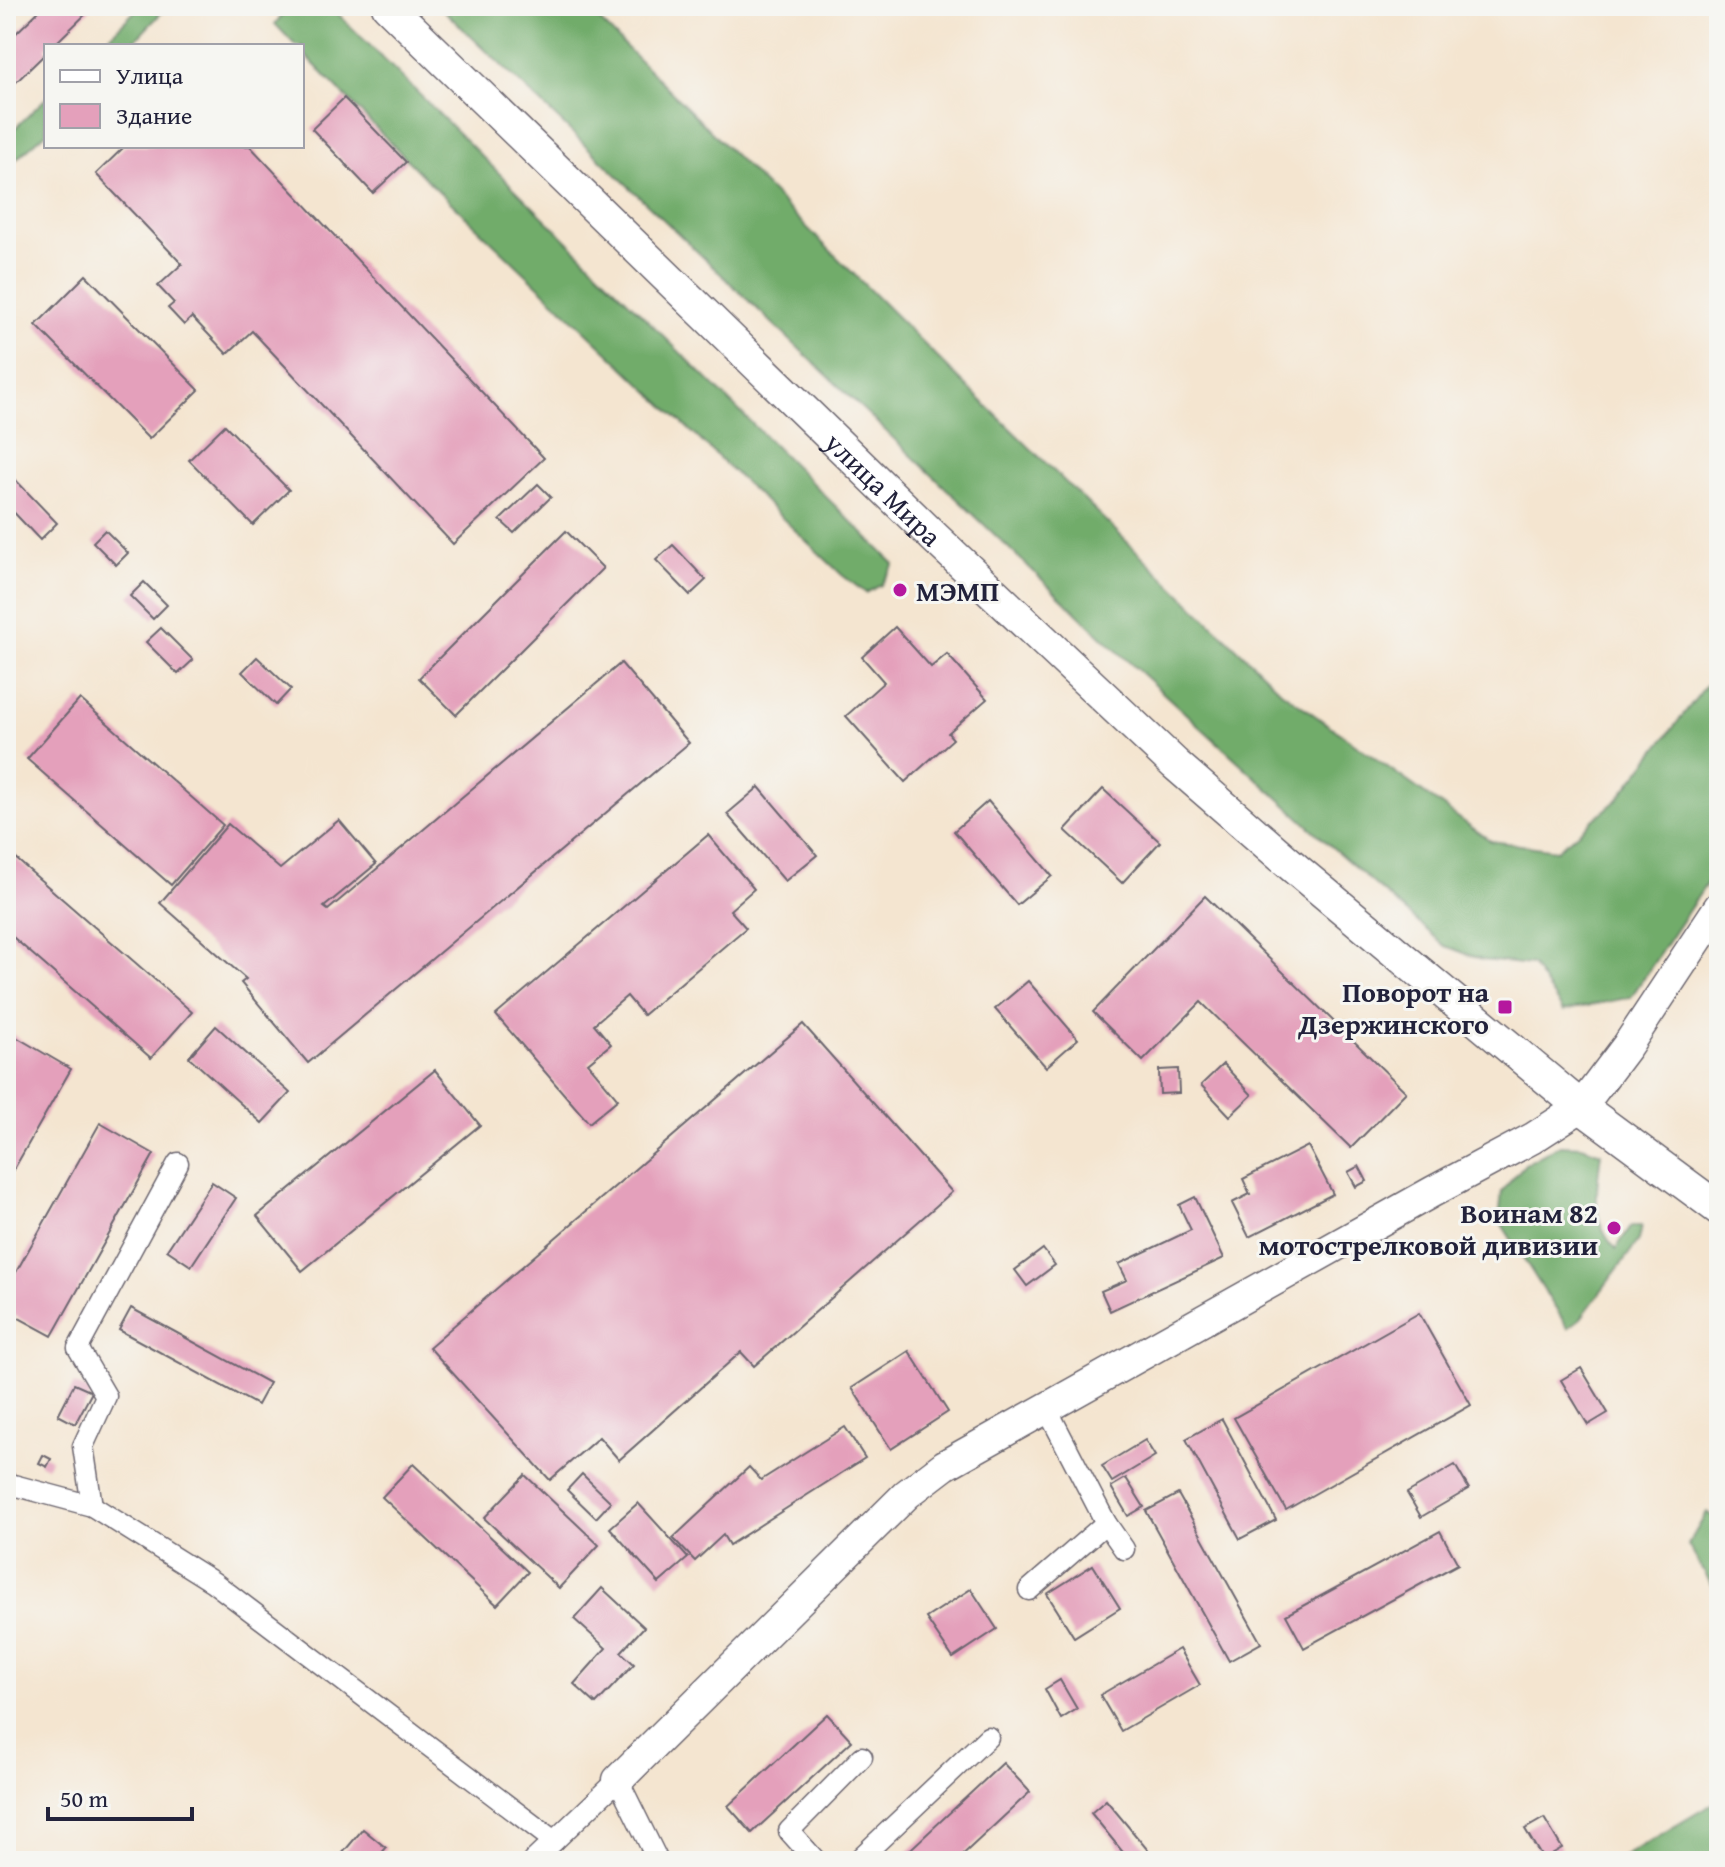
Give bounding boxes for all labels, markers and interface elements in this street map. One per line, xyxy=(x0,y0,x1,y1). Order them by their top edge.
legend xyxy=(44,44,304,148)
text: Улица xyxy=(116,58,184,93)
text: Здание xyxy=(116,98,192,133)
street label: улица Мира xyxy=(816,421,952,556)
place label: МЭМП xyxy=(916,570,999,611)
marker: МЭМП xyxy=(891,581,909,599)
place label: Поворот на Дзержинского xyxy=(1297,971,1490,1044)
marker: Поворот на Дзержинского xyxy=(1496,998,1514,1016)
place label: Воинам 82 мотострелковой дивизии xyxy=(1258,1192,1598,1265)
marker: Воинам 82 мотострелковой дивизии xyxy=(1605,1219,1623,1237)
scale bar xyxy=(48,1771,192,1821)
text: 50 m xyxy=(60,1781,108,1816)

